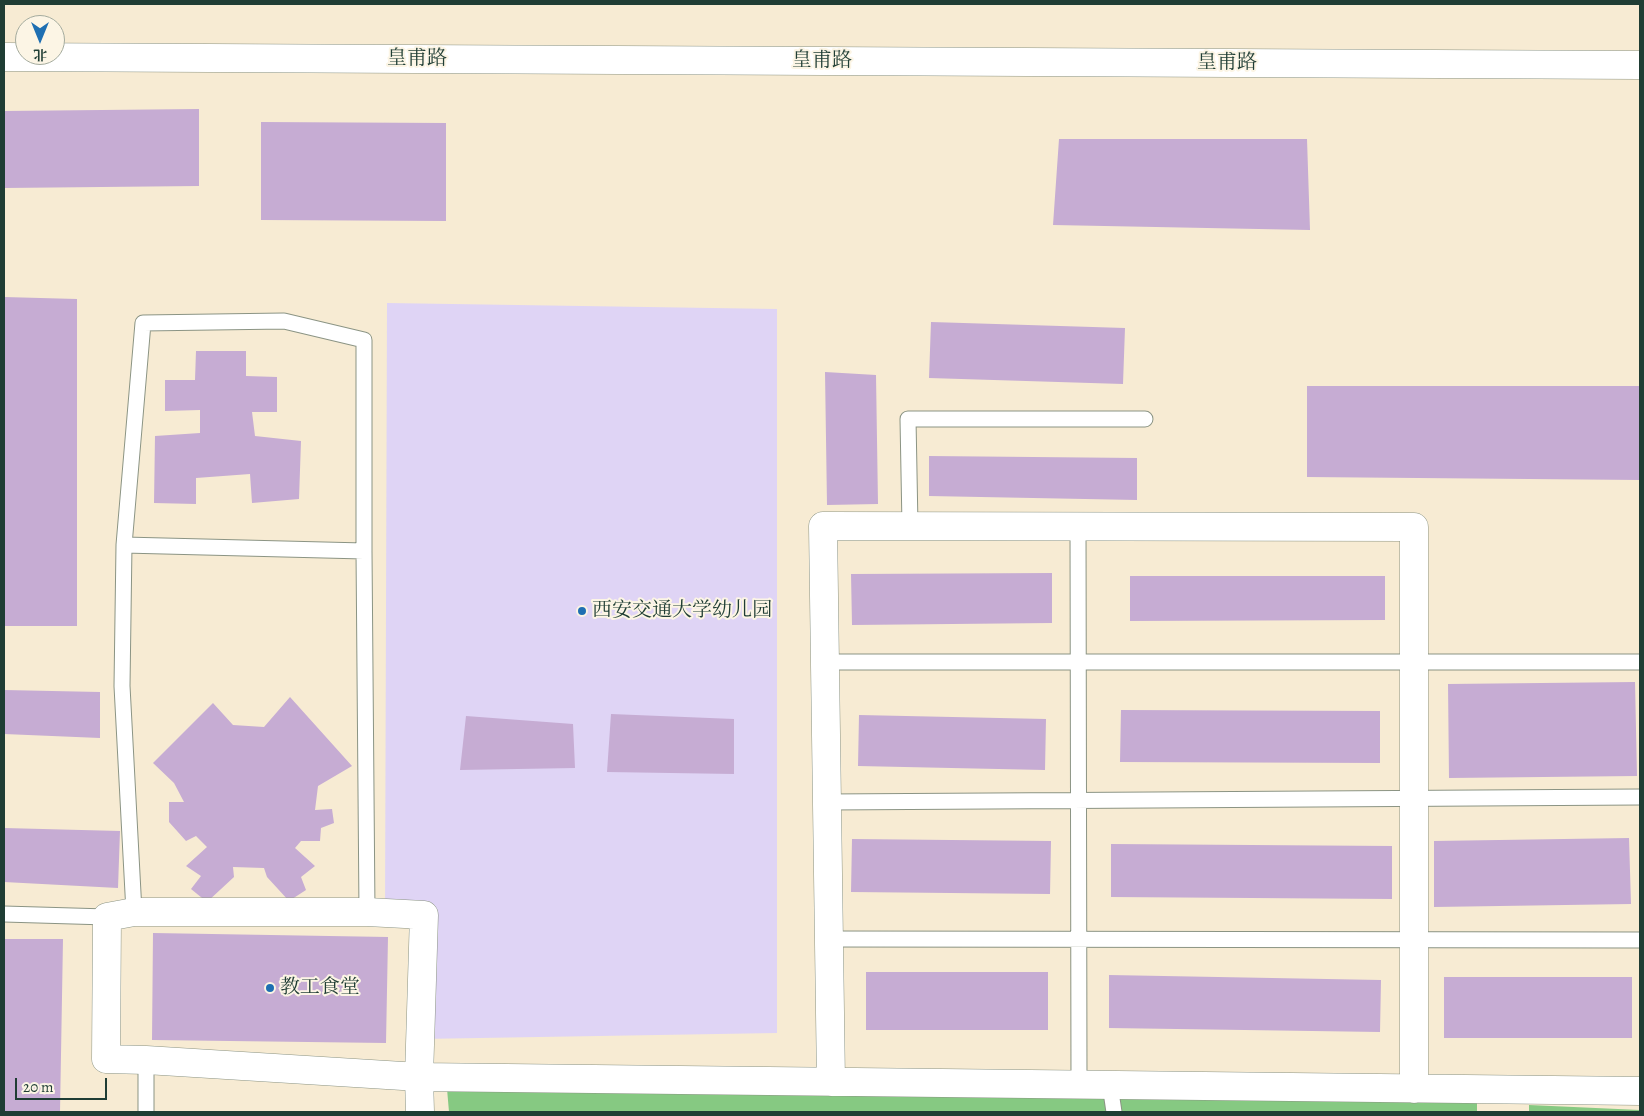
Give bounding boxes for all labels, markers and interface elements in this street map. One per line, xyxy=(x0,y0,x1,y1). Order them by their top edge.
north arrow xyxy=(15,15,65,65)
text: 北 xyxy=(33,45,47,64)
street label: 皇甫路 xyxy=(387,47,447,71)
street label: 皇甫路 xyxy=(792,49,852,73)
street label: 皇甫路 xyxy=(1197,51,1257,75)
place label: 西安交通大学幼儿园 xyxy=(592,599,772,623)
marker: 西安交通大学幼儿园 xyxy=(576,605,588,617)
place label: 教工食堂 xyxy=(280,976,360,1000)
marker: 教工食堂 xyxy=(264,982,276,994)
scale bar xyxy=(18,1068,110,1100)
text: 20 m xyxy=(23,1077,54,1097)

